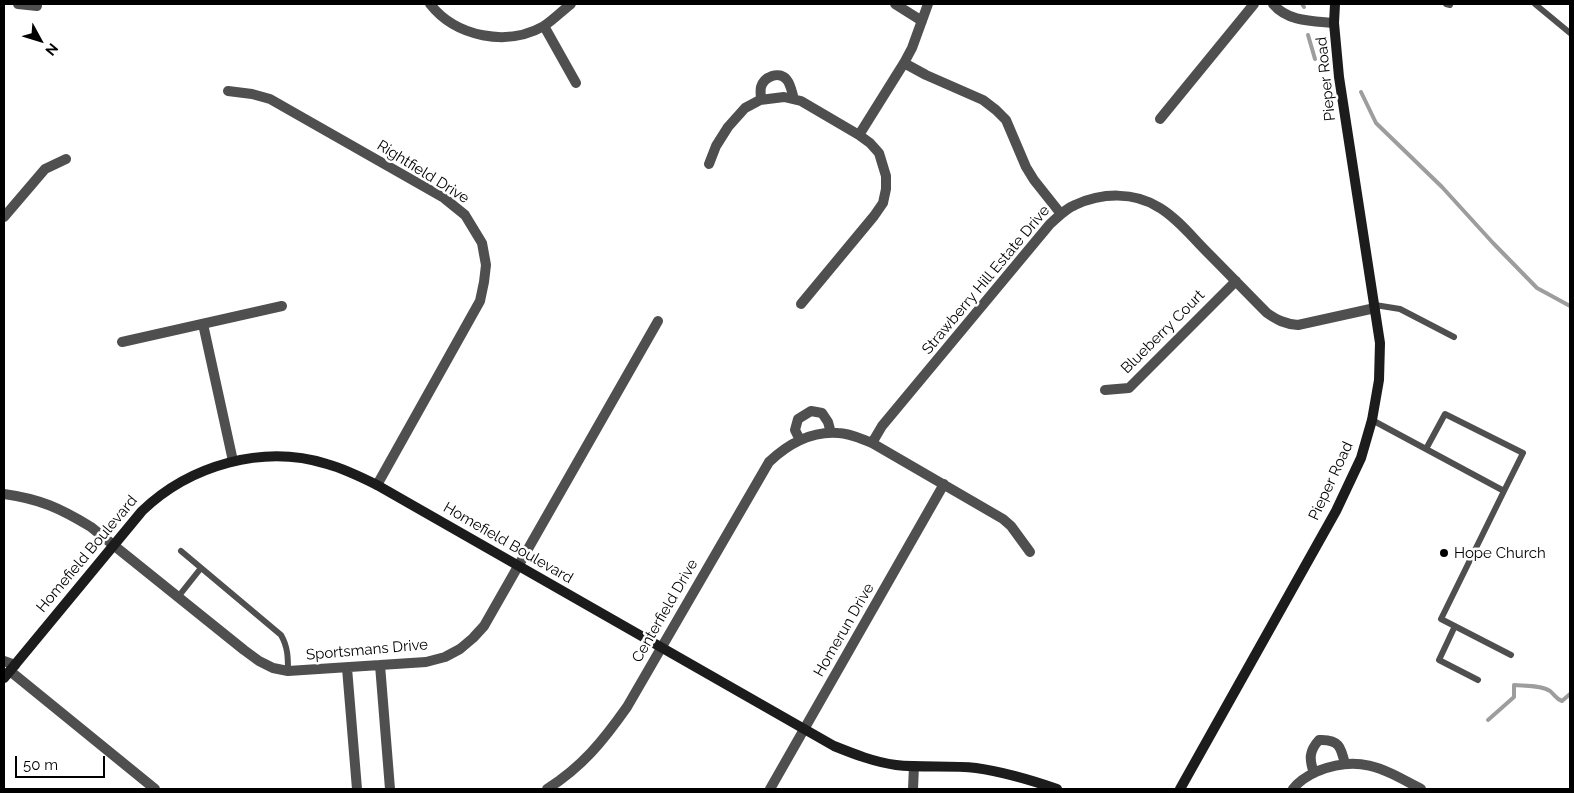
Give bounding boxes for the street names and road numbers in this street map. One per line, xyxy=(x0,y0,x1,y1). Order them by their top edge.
street label: Pieper Road xyxy=(1313,36,1339,122)
street label: Rightfield Drive xyxy=(374,136,472,208)
street label: Strawberry Hill Estate Drive xyxy=(918,202,1054,358)
street label: Blueberry Court xyxy=(1117,286,1209,378)
street label: Pieper Road xyxy=(1305,439,1357,523)
street label: Homefield Boulevard xyxy=(33,492,141,616)
street label: Homefield Boulevard xyxy=(440,498,576,588)
street label: Centerfield Drive xyxy=(628,556,702,666)
street label: Homerun Drive xyxy=(810,580,878,680)
street label: Sportsmans Drive xyxy=(305,636,429,664)

